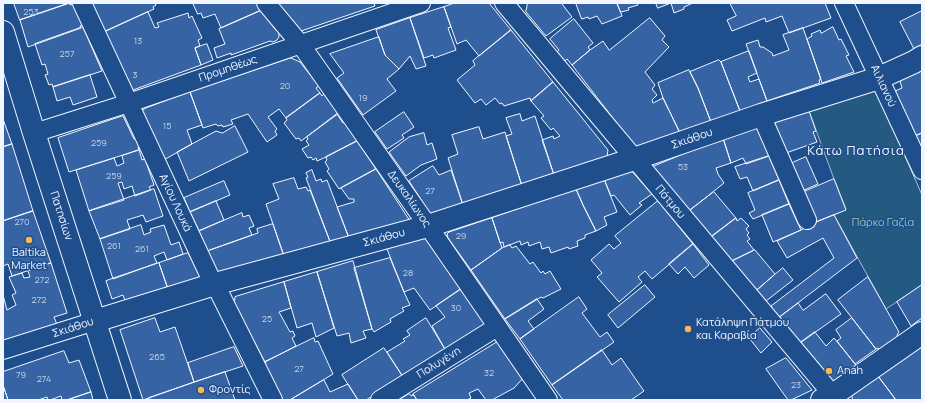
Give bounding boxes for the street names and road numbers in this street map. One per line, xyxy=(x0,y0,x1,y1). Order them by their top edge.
street label: Προμηθέως xyxy=(197,53,259,85)
street label: Αιλιανού xyxy=(867,63,899,109)
street label: Σκιάθου xyxy=(670,126,714,152)
street label: Δευκαλίωνος xyxy=(384,168,434,230)
street label: Αγίου Λουκά xyxy=(156,172,194,234)
street label: Πάτμου xyxy=(652,183,688,221)
street label: Πατησίων xyxy=(47,190,75,242)
street label: Σκιάθου xyxy=(362,226,406,250)
street label: Σκιάθου xyxy=(51,315,95,341)
street label: Πολυγένη xyxy=(415,344,463,382)

